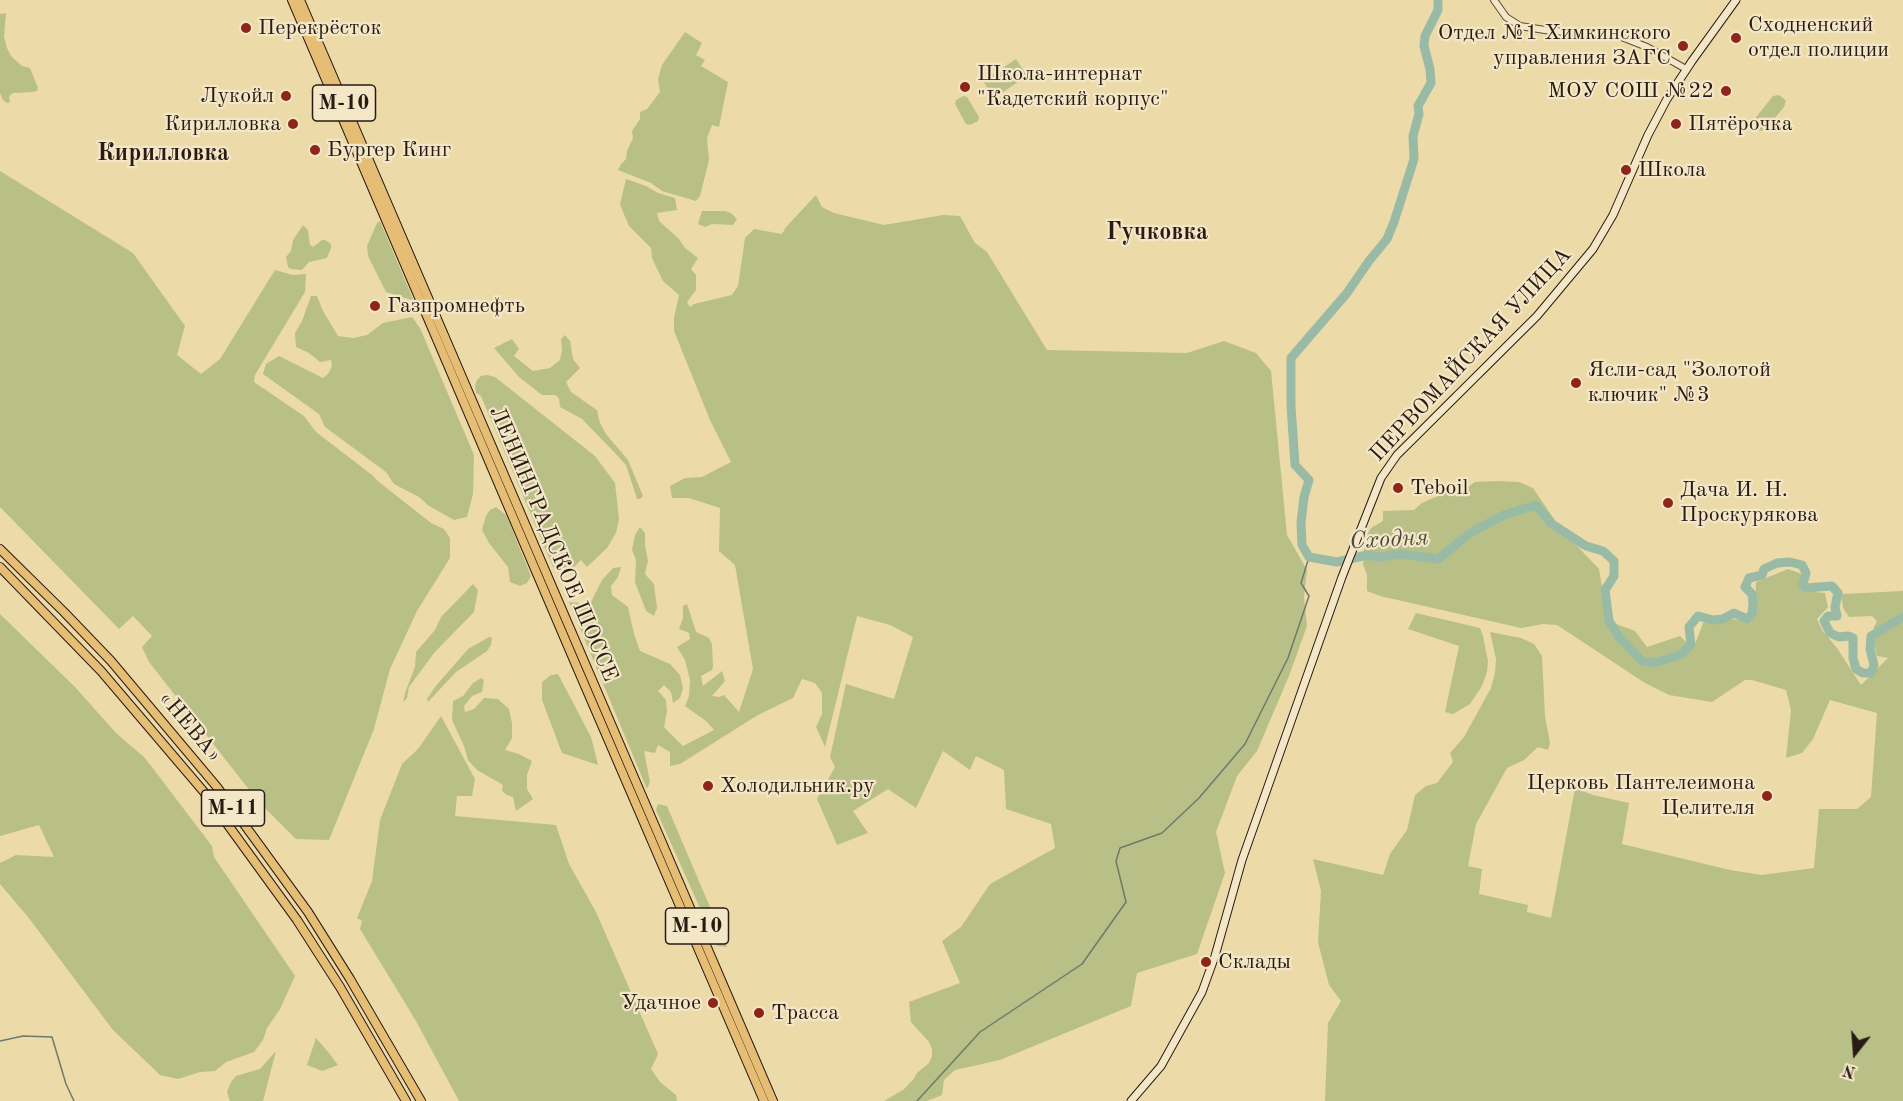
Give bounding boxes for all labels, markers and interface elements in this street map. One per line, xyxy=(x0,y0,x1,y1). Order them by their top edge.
place label: Сходненский отдел полиции xyxy=(1748,12,1889,63)
place label: Перекрёсток xyxy=(258,15,381,41)
place label: Отдел №1 Химкинского управления ЗАГС xyxy=(1438,20,1671,72)
marker: Перекрёсток xyxy=(239,21,253,35)
marker: Сходненский отдел полиции xyxy=(1729,31,1743,45)
marker: Отдел №1 Химкинского управления ЗАГС xyxy=(1676,39,1690,53)
place label: Школа-интернат "Кадетский корпус" xyxy=(977,61,1169,112)
place label: МОУ СОШ №22 xyxy=(1547,78,1714,104)
marker: Школа-интернат "Кадетский корпус" xyxy=(958,80,972,94)
place label: Лукойл xyxy=(200,83,274,109)
marker: МОУ СОШ №22 xyxy=(1719,84,1733,98)
road number: М-10 xyxy=(312,85,376,121)
marker: Лукойл xyxy=(279,89,293,103)
place label: Кирилловка xyxy=(164,111,281,137)
place label: Пятёрочка xyxy=(1688,111,1792,137)
marker: Кирилловка xyxy=(286,117,300,131)
marker: Пятёрочка xyxy=(1669,117,1683,131)
place label: Бургер Кинг xyxy=(327,137,451,163)
district label: Кирилловка xyxy=(97,140,229,168)
marker: Бургер Кинг xyxy=(308,143,322,157)
place label: Школа xyxy=(1638,157,1706,183)
marker: Школа xyxy=(1619,163,1633,177)
district label: Гучковка xyxy=(1106,219,1208,247)
street label: ПЕРВОМАЙСКАЯ УЛИЦА xyxy=(1365,242,1577,468)
place label: Газпромнефть xyxy=(387,293,525,319)
marker: Газпромнефть xyxy=(368,299,382,313)
place label: Ясли-сад "Золотой ключик" №3 xyxy=(1588,357,1771,408)
marker: Ясли-сад "Золотой ключик" №3 xyxy=(1569,376,1583,390)
street label: ЛЕНИНГРАДСКОЕ ШОССЕ xyxy=(483,402,623,686)
place label: Teboil xyxy=(1410,475,1468,501)
place label: Дача И. Н. Проскурякова xyxy=(1680,477,1818,528)
marker: Teboil xyxy=(1391,481,1405,495)
marker: Дача И. Н. Проскурякова xyxy=(1661,496,1675,510)
water label: Сходня xyxy=(1349,524,1429,556)
street label: «НЕВА» xyxy=(153,686,227,768)
place label: Церковь Пантелеимона Целителя xyxy=(1527,770,1755,822)
place label: Холодильник.ру xyxy=(720,773,875,799)
marker: Холодильник.ру xyxy=(701,779,715,793)
marker: Церковь Пантелеимона Целителя xyxy=(1760,789,1774,803)
road number: М-11 xyxy=(202,790,264,826)
road number: М-10 xyxy=(666,908,728,944)
place label: Склады xyxy=(1218,949,1291,975)
marker: Склады xyxy=(1199,955,1213,969)
place label: Удачное xyxy=(621,990,701,1016)
marker: Удачное xyxy=(706,996,720,1010)
place label: Трасса xyxy=(771,1000,839,1026)
marker: Трасса xyxy=(752,1006,766,1020)
north arrow xyxy=(1825,1023,1885,1083)
text: N xyxy=(1842,1061,1858,1080)

